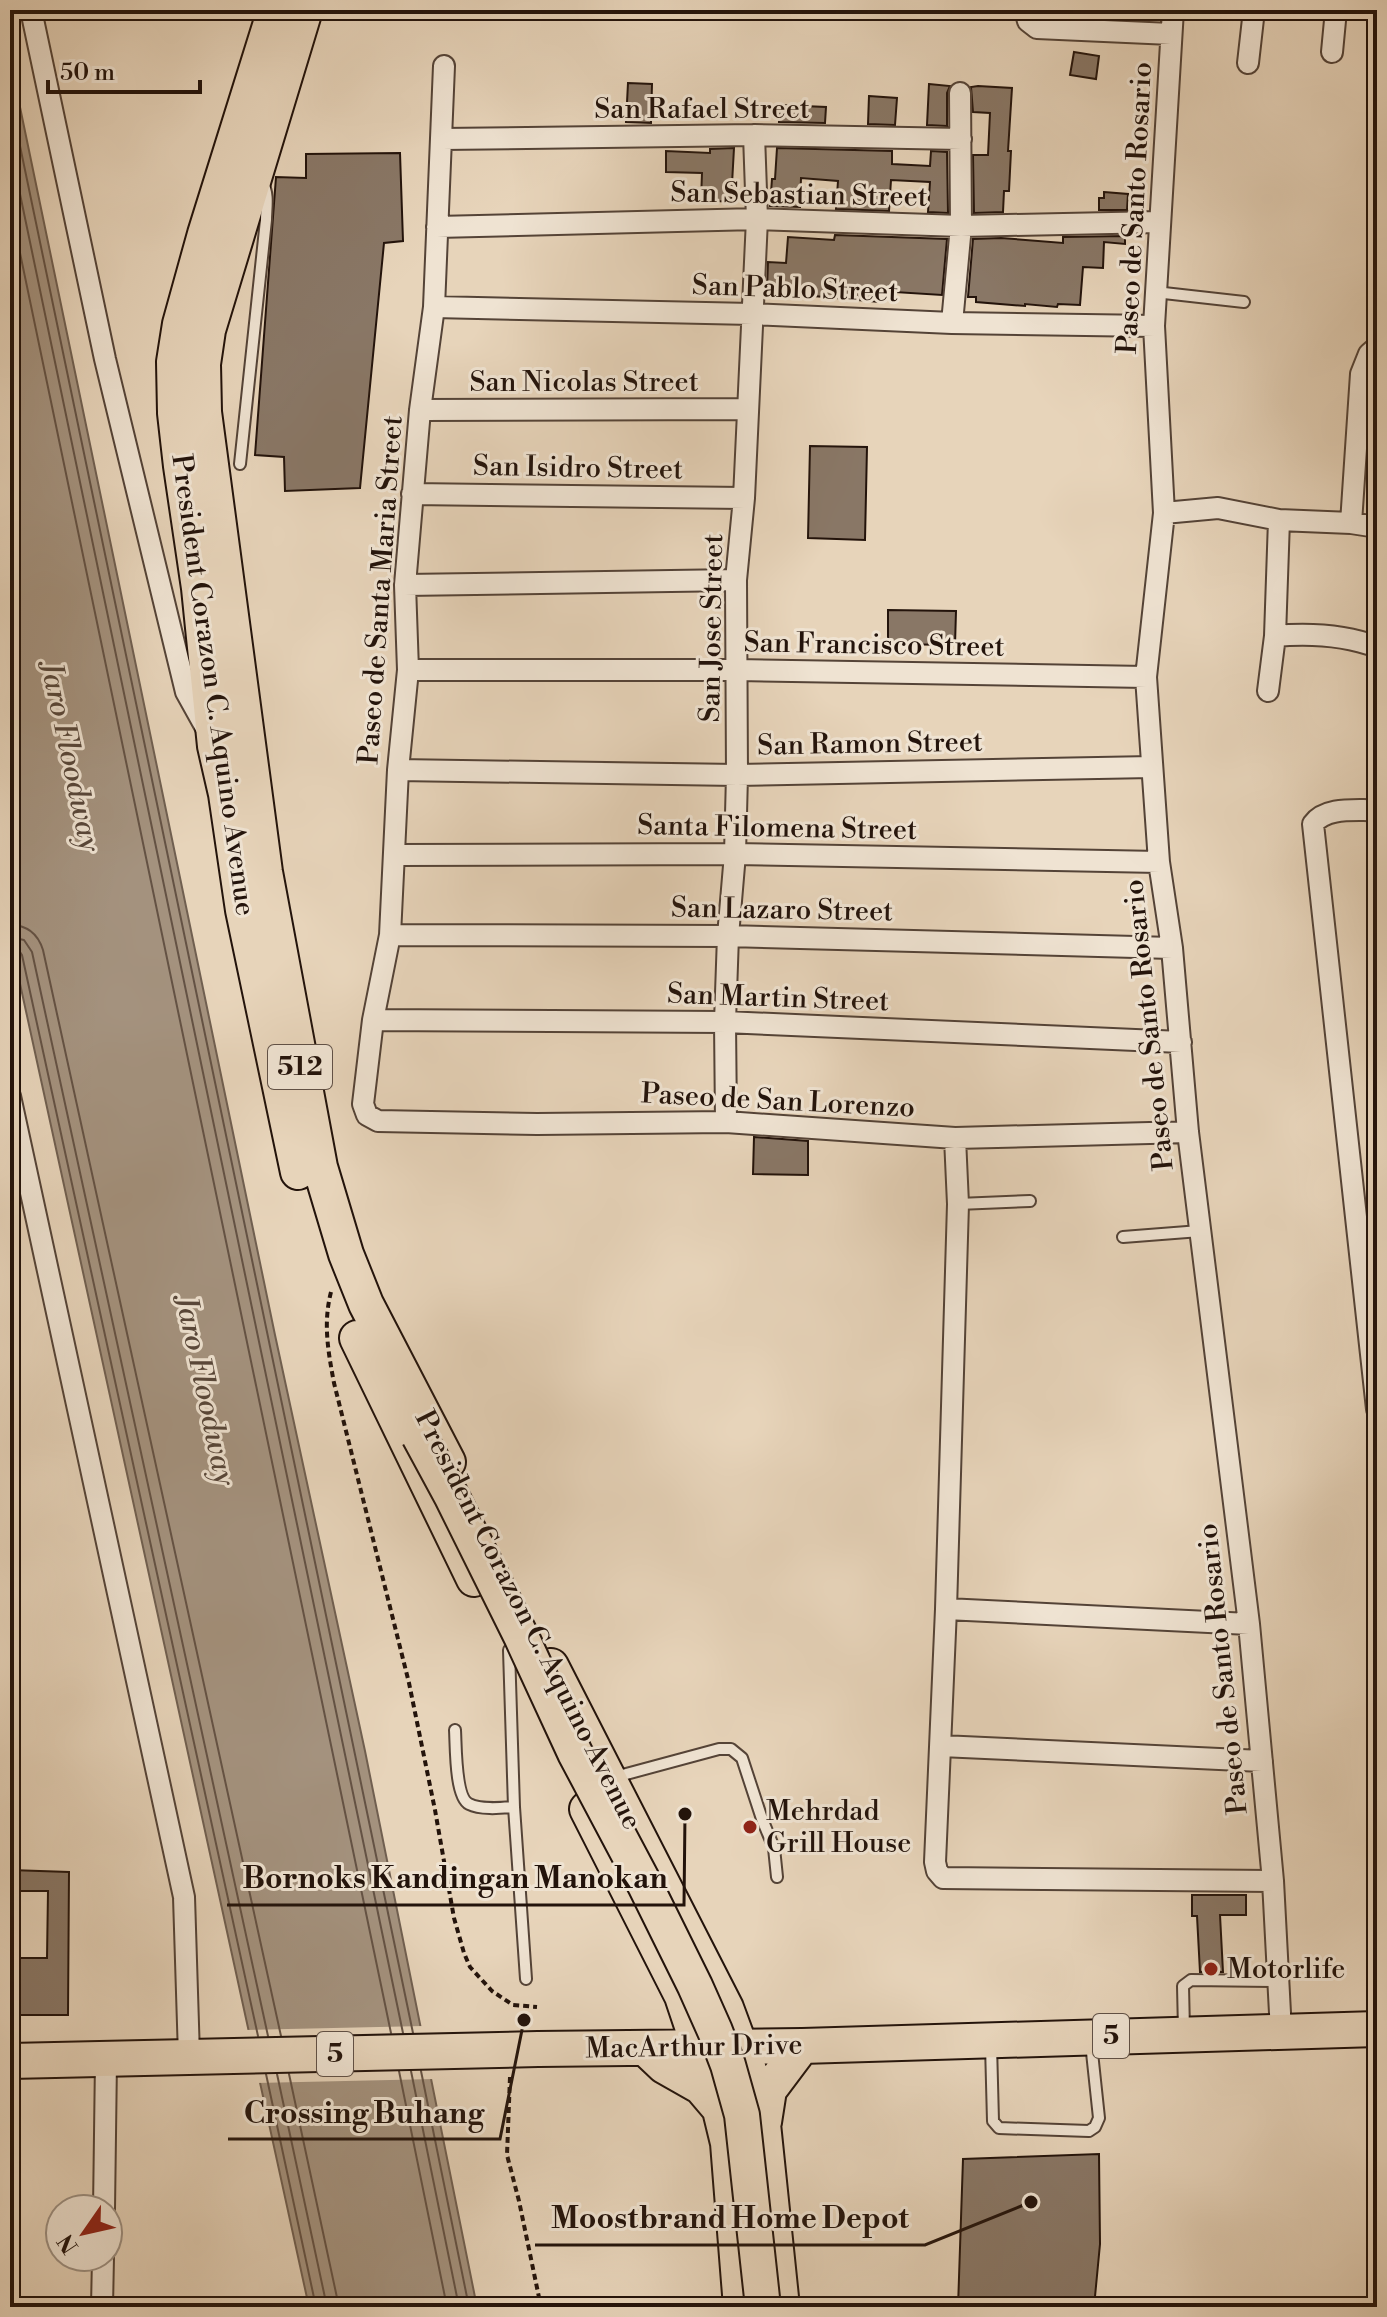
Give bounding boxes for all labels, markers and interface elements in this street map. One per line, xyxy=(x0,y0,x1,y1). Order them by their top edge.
scale bar xyxy=(48,44,200,94)
text: 50 m xyxy=(60,58,115,88)
street label: Paseo de Santo Rosario xyxy=(1110,61,1160,355)
street label: San Rafael Street xyxy=(594,92,810,127)
street label: San Sebastian Street xyxy=(670,175,928,215)
street label: San Pablo Street xyxy=(691,268,899,310)
street label: San Nicolas Street xyxy=(469,365,699,400)
street label: Paseo de Santa Maria Street xyxy=(351,414,411,766)
street label: San Isidro Street xyxy=(473,449,683,487)
street label: President Corazon C. Aquino Avenue xyxy=(163,452,263,918)
street label: San Jose Street xyxy=(693,533,731,723)
street label: San Francisco Street xyxy=(743,625,1005,665)
water label: Jaro Floodway xyxy=(31,656,109,857)
street label: San Ramon Street xyxy=(757,725,983,763)
street label: Santa Filomena Street xyxy=(637,808,917,848)
street label: Paseo de Santo Rosario xyxy=(1116,878,1182,1172)
street label: San Lazaro Street xyxy=(671,891,894,929)
street label: San Martin Street xyxy=(666,977,890,1019)
road number: 512 xyxy=(268,1045,332,1089)
street label: Paseo de San Lorenzo xyxy=(640,1076,916,1126)
water label: Jaro Floodway xyxy=(166,1290,244,1491)
street label: President Corazon C. Aquino Avenue xyxy=(407,1404,649,1836)
street label: Paseo de Santo Rosario xyxy=(1190,1522,1256,1816)
place label: Mehrdad Grill House xyxy=(766,1794,911,1861)
marker: Mehrdad Grill House xyxy=(741,1818,759,1836)
callout: Bornoks Kandingan Manokan xyxy=(227,1851,684,1905)
text: Bornoks Kandingan Manokan xyxy=(242,1860,668,1898)
place label: Motorlife xyxy=(1227,1952,1345,1987)
marker: Motorlife xyxy=(1202,1960,1220,1978)
road number: 5 xyxy=(1093,2014,1129,2058)
street label: MacArthur Drive xyxy=(585,2028,803,2066)
road number: 5 xyxy=(317,2032,353,2076)
callout: Crossing Buhang xyxy=(228,2085,500,2139)
text: Crossing Buhang xyxy=(244,2095,485,2133)
callout: Moostbrand Home Depot xyxy=(535,2191,925,2245)
north arrow xyxy=(44,2193,124,2273)
text: Moostbrand Home Depot xyxy=(551,2200,909,2238)
text: N xyxy=(52,2228,85,2258)

